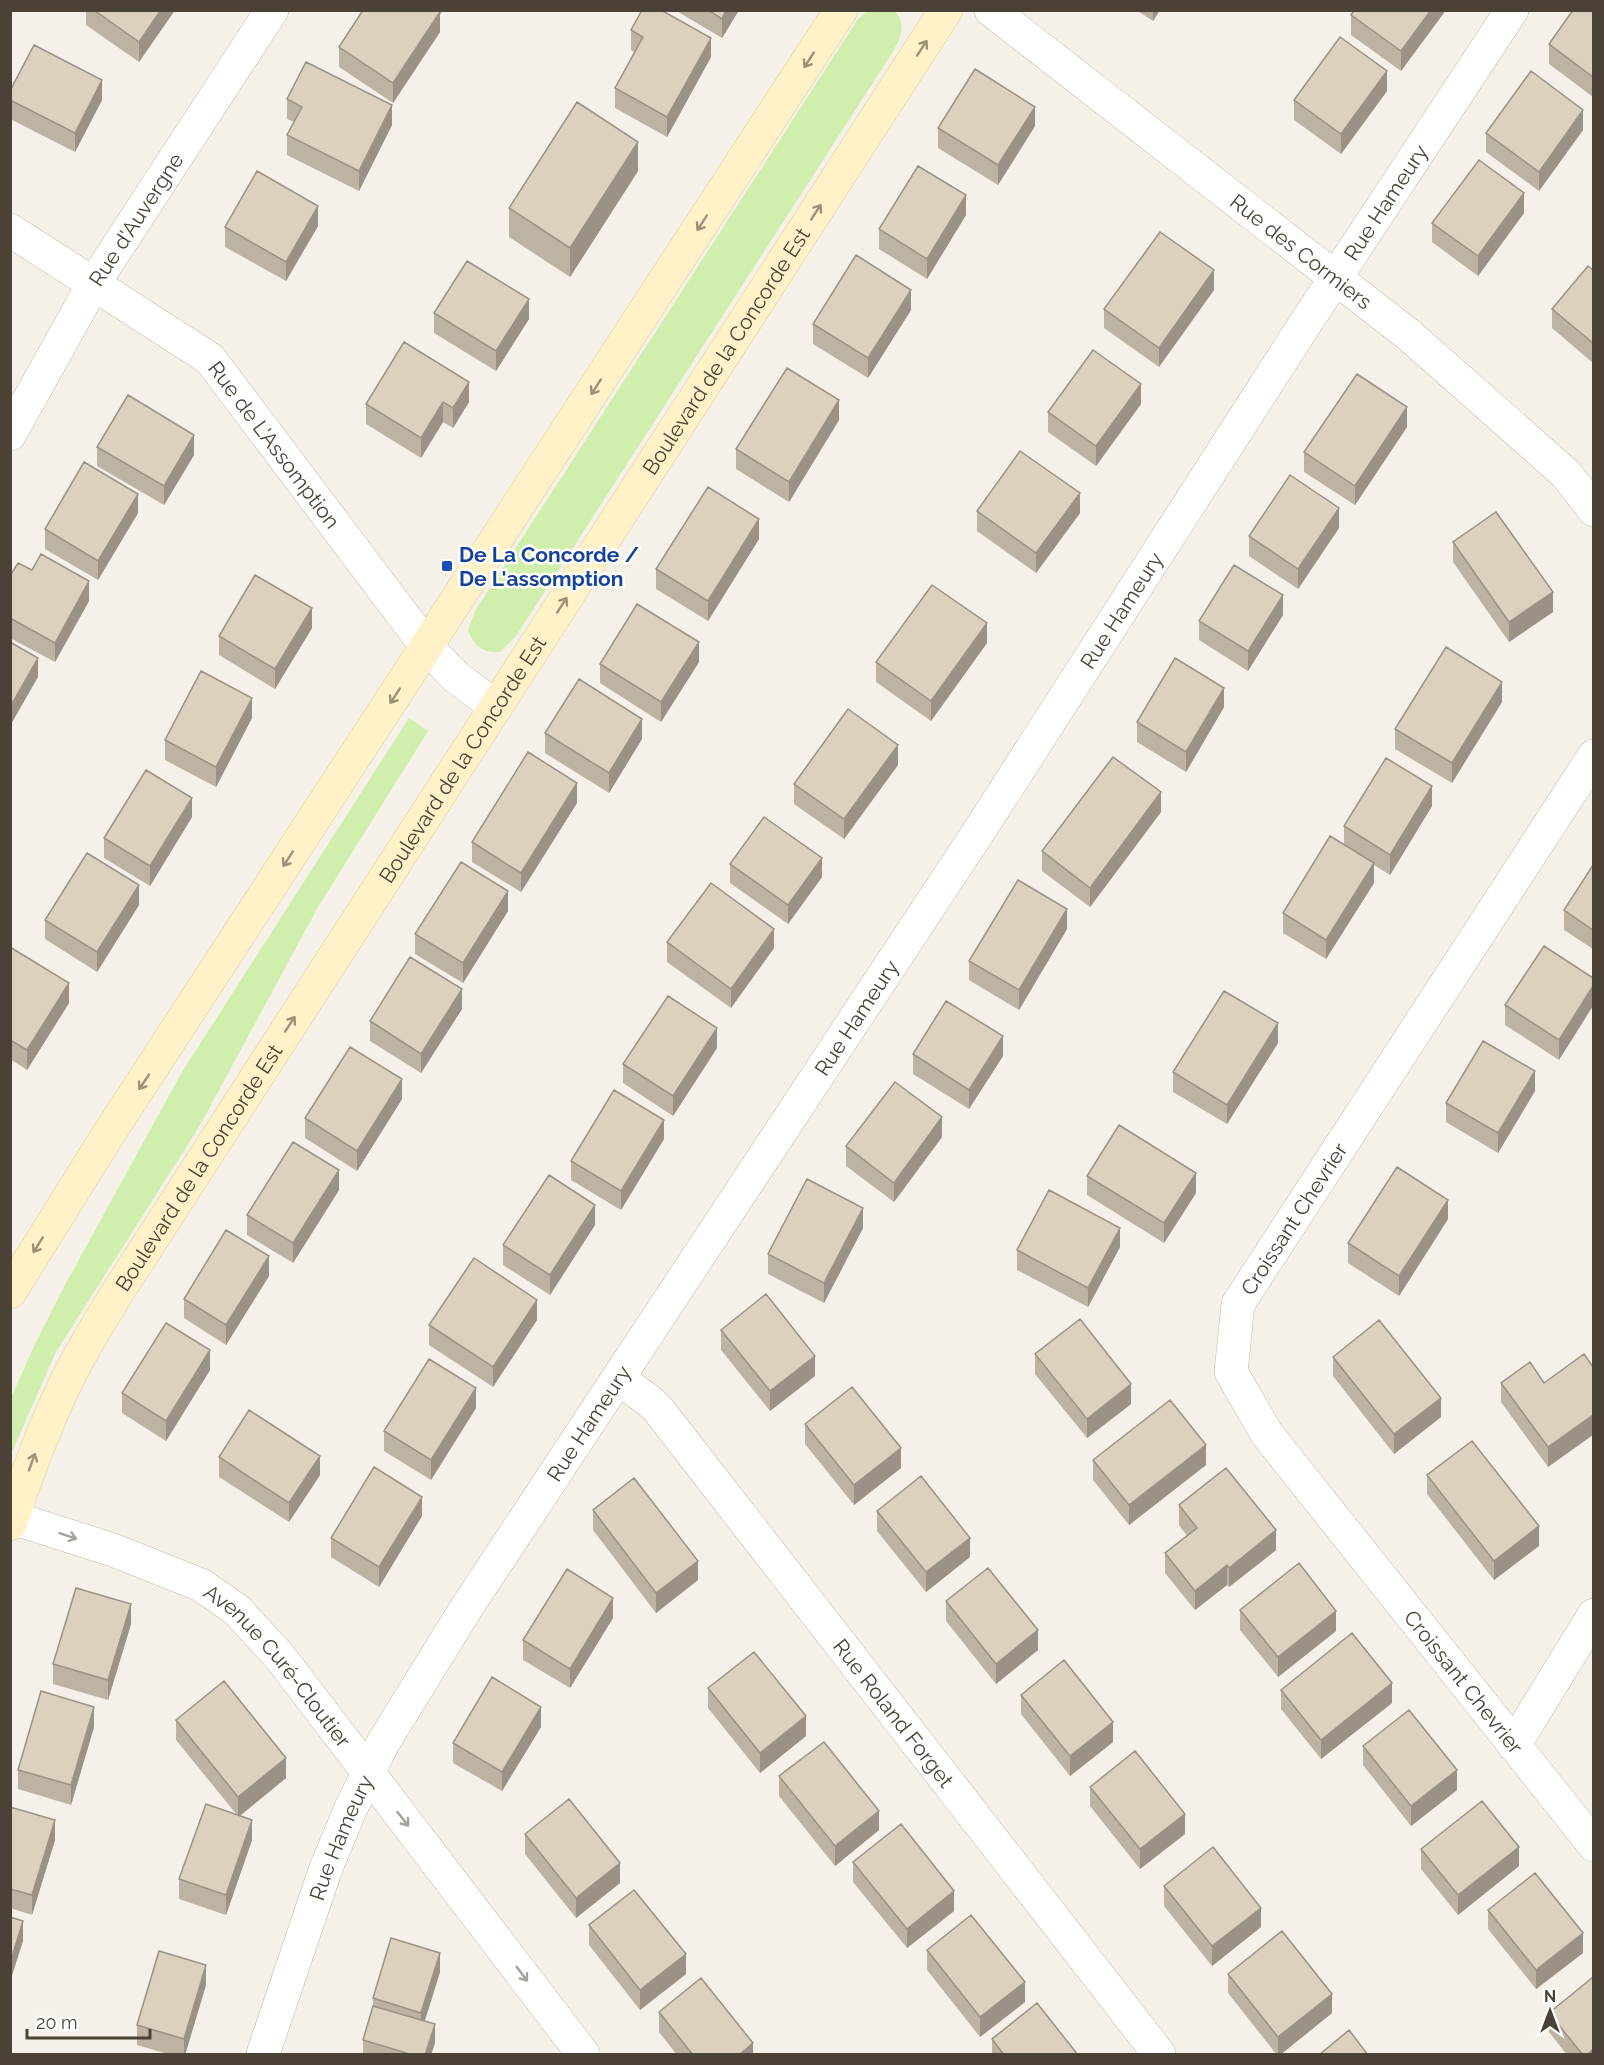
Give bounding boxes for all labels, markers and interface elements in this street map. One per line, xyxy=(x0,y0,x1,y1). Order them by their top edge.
one-way arrow xyxy=(916,40,928,57)
one-way arrow xyxy=(802,51,815,68)
street label: Rue Hameury xyxy=(1338,140,1432,265)
street label: Rue d'Auvergne xyxy=(83,148,188,290)
street label: Rue des Cormiers xyxy=(1225,188,1377,314)
one-way arrow xyxy=(810,203,823,220)
one-way arrow xyxy=(696,214,708,231)
street label: Boulevard de la Concorde Est xyxy=(637,223,815,479)
street label: Rue de L'Assomption xyxy=(203,356,345,533)
one-way arrow xyxy=(590,378,602,394)
place label: De La Concorde / De L'assomption xyxy=(459,542,639,591)
street label: Rue Hameury xyxy=(1074,547,1168,673)
marker: De La Concorde / De L'assomption xyxy=(440,559,454,573)
one-way arrow xyxy=(556,597,568,613)
street label: Boulevard de la Concorde Est xyxy=(373,631,551,887)
one-way arrow xyxy=(389,687,402,704)
one-way arrow xyxy=(282,850,294,866)
street label: Rue Hameury xyxy=(809,955,903,1080)
one-way arrow xyxy=(285,1016,297,1033)
street label: Boulevard de la Concorde Est xyxy=(109,1039,287,1295)
one-way arrow xyxy=(138,1073,150,1089)
street label: Croissant Chevrier xyxy=(1236,1138,1353,1300)
one-way arrow xyxy=(32,1236,44,1253)
street label: Rue Hameury xyxy=(541,1361,636,1486)
one-way arrow xyxy=(27,1454,38,1472)
one-way arrow xyxy=(58,1531,77,1542)
street label: Avenue Curé-Cloutier xyxy=(199,1579,357,1752)
street label: Croissant Chevrier xyxy=(1399,1605,1529,1759)
street label: Rue Roland Forget xyxy=(829,1634,959,1792)
street label: Rue Hameury xyxy=(304,1771,378,1903)
one-way arrow xyxy=(397,1811,409,1827)
one-way arrow xyxy=(515,1966,528,1982)
north arrow xyxy=(1520,1981,1580,2041)
text: N xyxy=(1544,1987,1556,2006)
scale bar xyxy=(27,2002,150,2040)
text: 20 m xyxy=(36,2012,78,2033)

